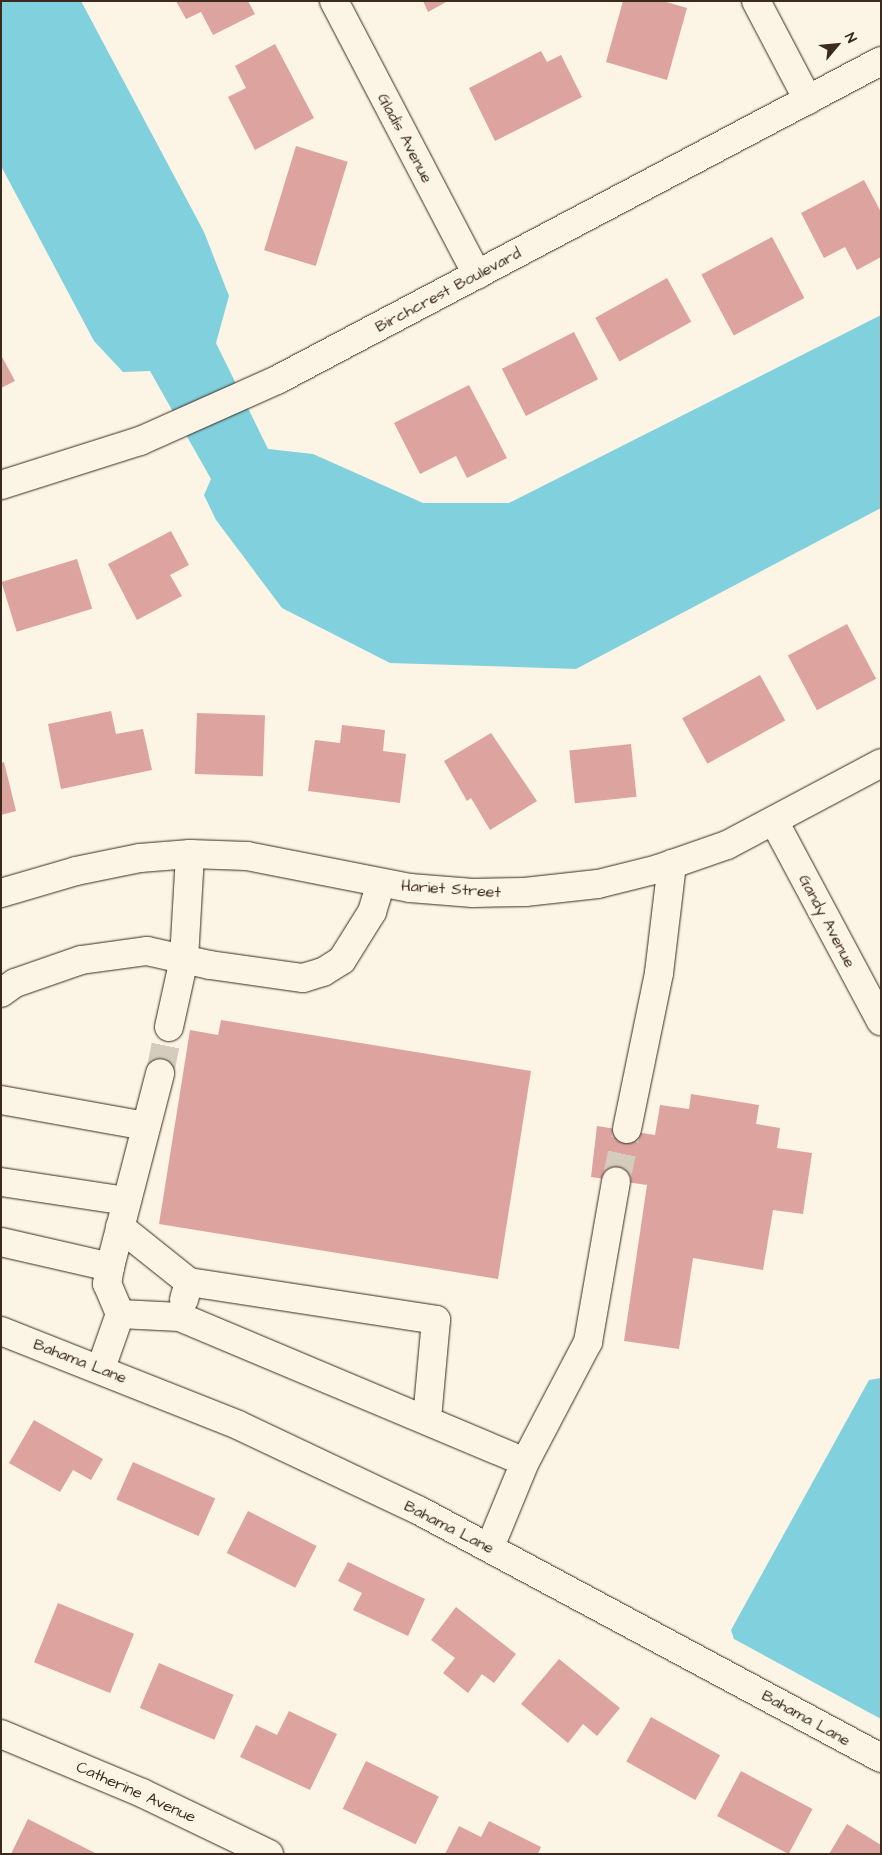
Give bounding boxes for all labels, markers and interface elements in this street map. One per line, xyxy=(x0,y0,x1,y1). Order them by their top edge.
north arrow xyxy=(812,20,862,70)
text: N xyxy=(839,29,861,47)
street label: Gladis Avenue xyxy=(373,90,437,186)
street label: Birchcrest Boulevard xyxy=(372,243,524,337)
street label: Gandy Avenue xyxy=(794,871,860,971)
street label: Hariet Street xyxy=(400,876,502,902)
street label: Bahama Lane xyxy=(31,1334,129,1388)
street label: Bahama Lane xyxy=(401,1496,497,1558)
street label: Bahama Lane xyxy=(758,1686,854,1750)
street label: Catherine Avenue xyxy=(73,1757,199,1827)

